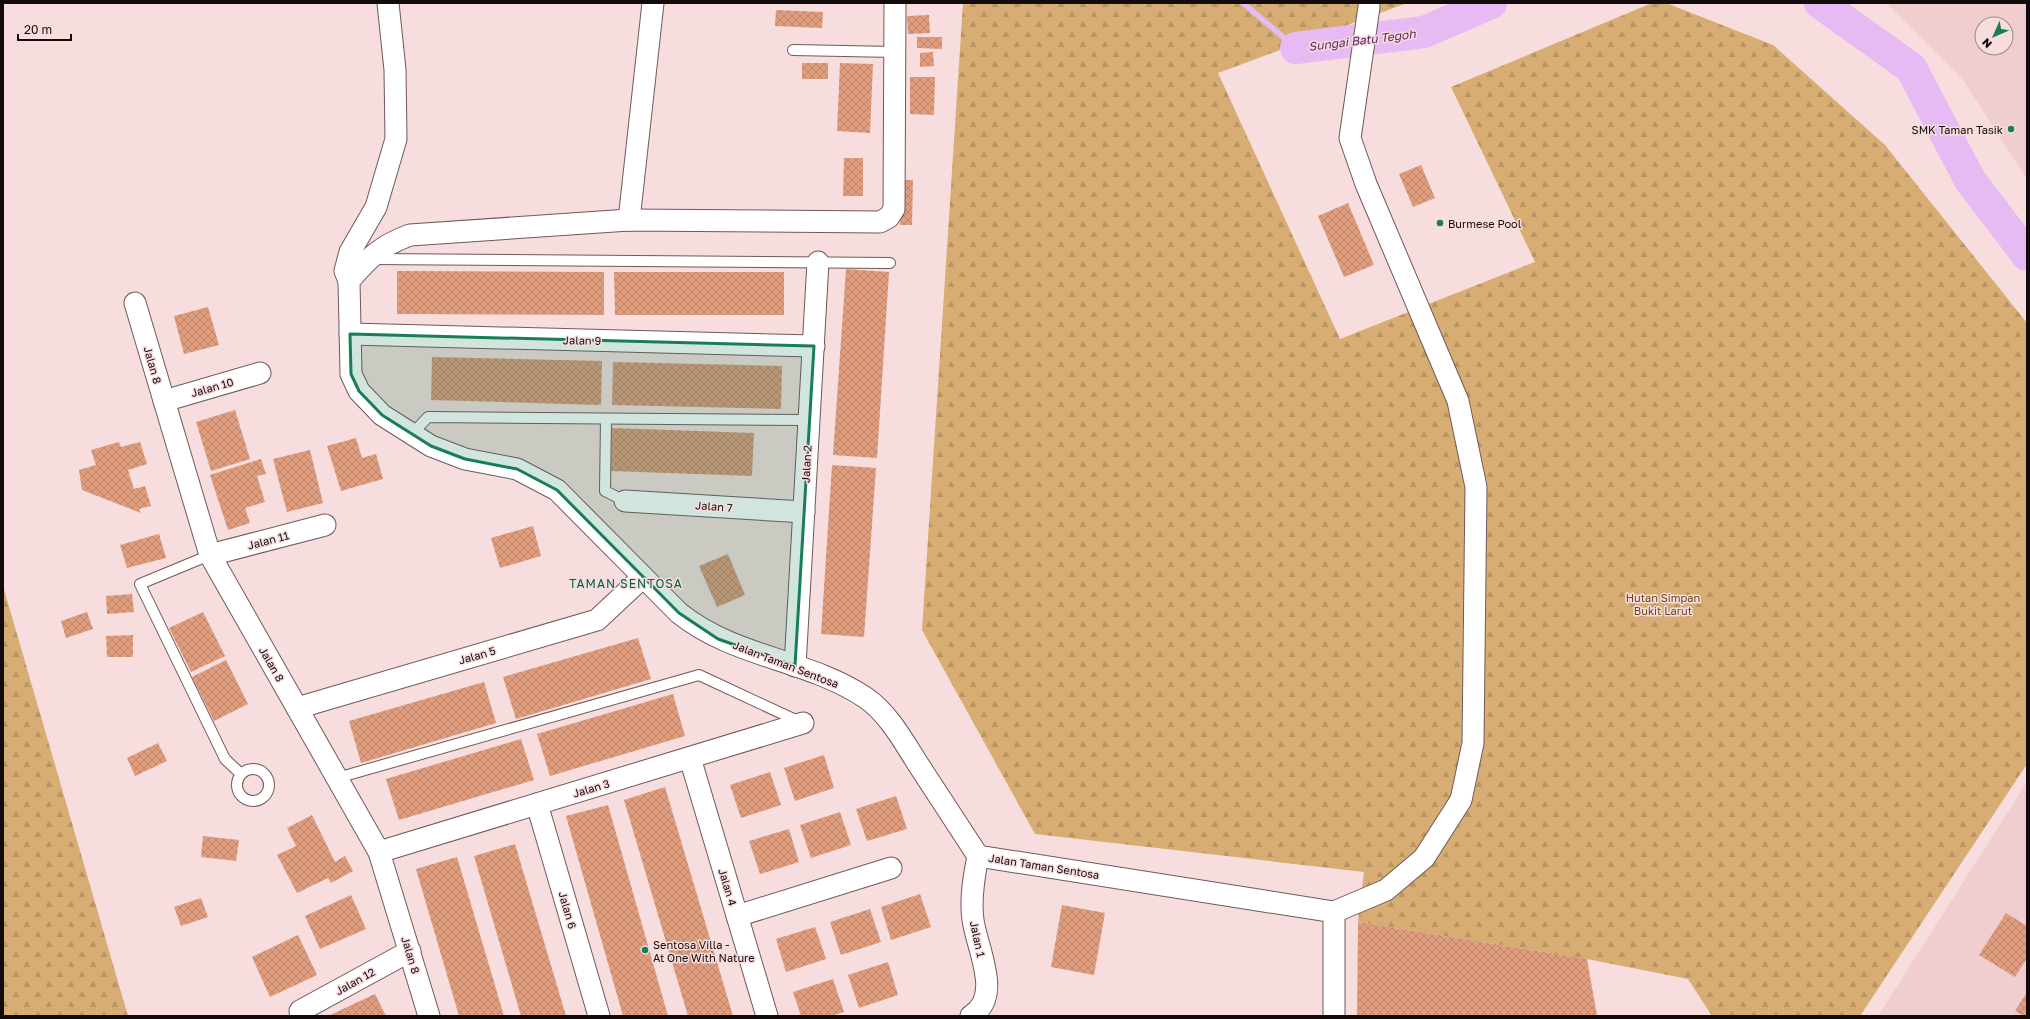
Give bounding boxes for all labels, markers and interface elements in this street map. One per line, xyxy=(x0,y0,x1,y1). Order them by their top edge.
scale bar xyxy=(18,16,71,42)
north arrow xyxy=(1974,16,2014,56)
text: 20 m xyxy=(24,22,52,37)
water label: Sungai Batu Tegoh xyxy=(1308,26,1417,54)
text: N xyxy=(1979,36,1994,51)
place label: SMK Taman Tasik xyxy=(1912,123,2003,136)
marker: SMK Taman Tasik xyxy=(2006,124,2016,134)
place label: Burmese Pool xyxy=(1448,217,1522,230)
marker: Burmese Pool xyxy=(1435,218,1445,228)
street label: Jalan 9 xyxy=(563,333,601,347)
street label: Jalan 8 xyxy=(141,345,165,385)
street label: Jalan 10 xyxy=(189,375,235,399)
street label: Jalan 2 xyxy=(799,445,813,483)
street label: Jalan 7 xyxy=(695,498,733,514)
street label: Jalan 11 xyxy=(246,528,290,552)
district label: TAMAN SENTOSA xyxy=(569,576,683,591)
park label: Hutan Simpan Bukit Larut xyxy=(1626,591,1700,617)
street label: Jalan Taman Sentosa xyxy=(731,638,841,690)
street label: Jalan 8 xyxy=(257,644,287,684)
street label: Jalan 5 xyxy=(457,644,497,666)
street label: Jalan 3 xyxy=(571,776,611,800)
street label: Jalan Taman Sentosa xyxy=(988,851,1100,881)
street label: Jalan 4 xyxy=(716,867,740,907)
street label: Jalan 6 xyxy=(556,890,580,930)
street label: Jalan 1 xyxy=(968,920,988,958)
street label: Jalan 8 xyxy=(399,935,423,975)
place label: Sentosa Villa - At One With Nature xyxy=(653,938,755,964)
marker: Sentosa Villa - At One With Nature xyxy=(640,945,650,955)
street label: Jalan 12 xyxy=(333,965,377,997)

